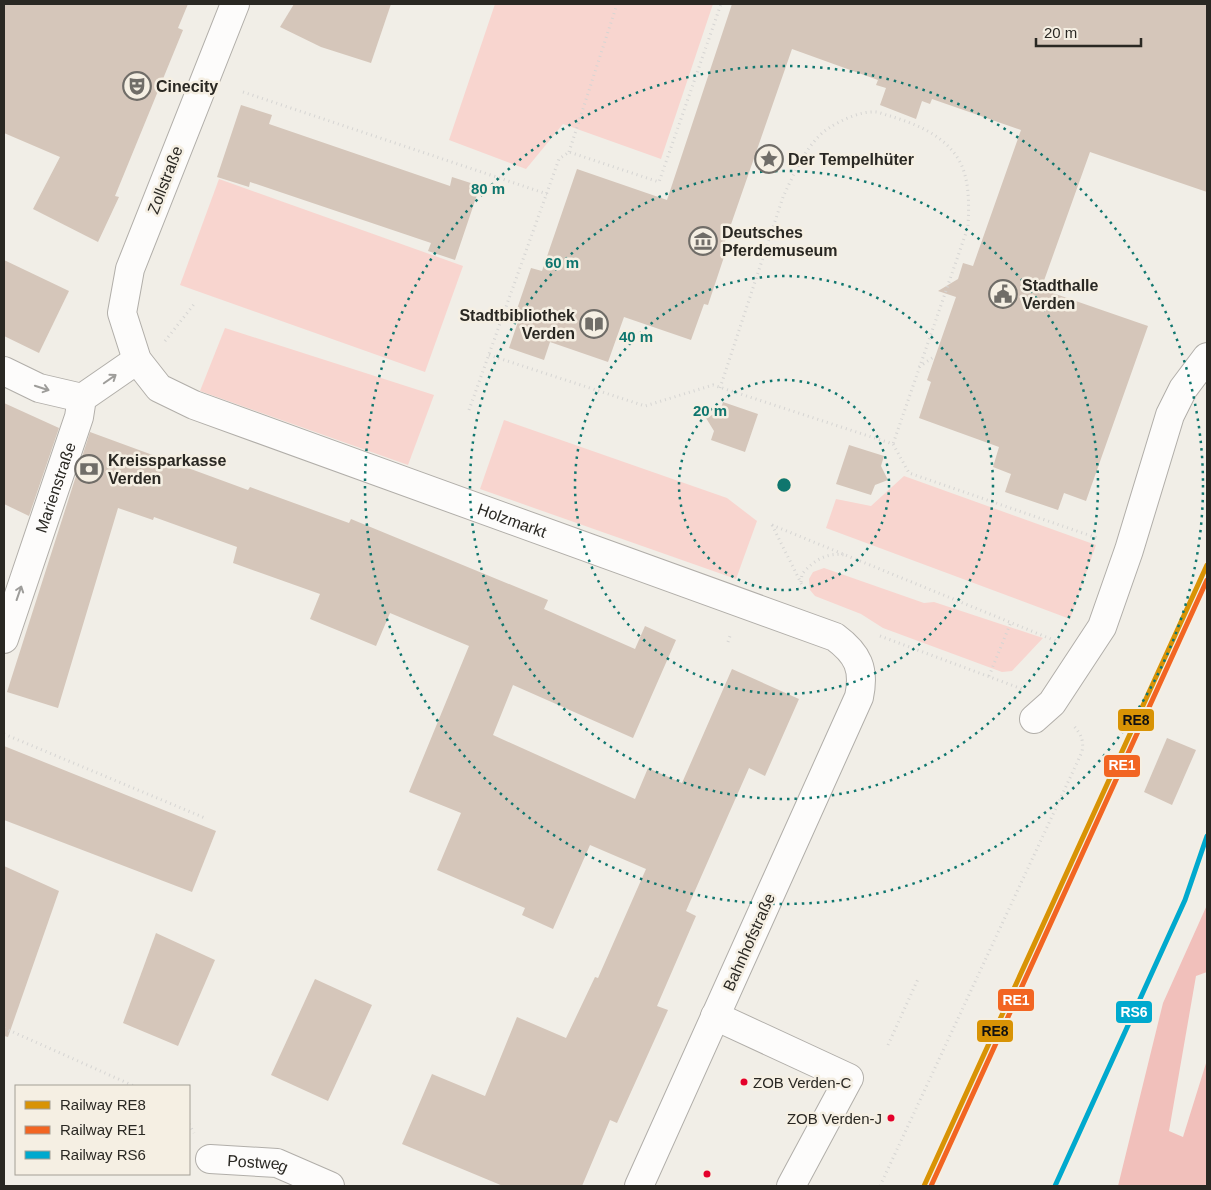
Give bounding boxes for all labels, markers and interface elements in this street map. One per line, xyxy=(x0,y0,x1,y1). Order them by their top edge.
scale bar xyxy=(1036,15,1141,47)
text: 20 m xyxy=(1044,24,1077,41)
theatre icon: Cinecity xyxy=(122,71,152,101)
place label: Cinecity xyxy=(156,78,218,95)
street label: Zollstraße xyxy=(144,144,186,216)
place icon: Der Tempelhüter xyxy=(754,144,784,174)
place label: Der Tempelhüter xyxy=(788,151,914,168)
text: 80 m xyxy=(471,180,505,197)
place label: Deutsches Pferdemuseum xyxy=(722,224,838,259)
museum icon: Deutsches Pferdemuseum xyxy=(688,226,718,256)
text: 60 m xyxy=(545,254,579,271)
place label: Stadthalle Verden xyxy=(1022,277,1099,312)
public building icon: Stadthalle Verden xyxy=(988,279,1018,309)
place label: Stadtbibliothek Verden xyxy=(459,307,575,342)
library icon: Stadtbibliothek Verden xyxy=(579,309,609,339)
text: 40 m xyxy=(619,328,653,345)
one-way arrow xyxy=(102,374,116,384)
one-way arrow xyxy=(33,383,49,393)
text: 20 m xyxy=(693,402,727,419)
street label: Marienstraße xyxy=(32,440,78,535)
place label: Kreissparkasse Verden xyxy=(108,452,226,487)
bank icon: Kreissparkasse Verden xyxy=(74,454,104,484)
centre of rings xyxy=(775,476,793,494)
street label: Holzmarkt xyxy=(475,500,549,541)
one-way arrow xyxy=(15,585,25,601)
line badge: RE8 xyxy=(1117,708,1155,732)
text: RE8 xyxy=(1122,712,1150,728)
line badge: RE1 xyxy=(1103,754,1141,778)
text: RE1 xyxy=(1108,757,1136,773)
street label: Bahnhofstraße xyxy=(720,891,778,993)
line badge: RE1 xyxy=(997,988,1035,1012)
text: RE1 xyxy=(1002,992,1030,1008)
line badge: RS6 xyxy=(1115,1000,1153,1024)
text: RS6 xyxy=(1120,1004,1148,1020)
line badge: RE8 xyxy=(976,1019,1014,1043)
text: RE8 xyxy=(981,1023,1009,1039)
place label: ZOB Verden-C xyxy=(753,1074,852,1091)
marker: ZOB Verden-C xyxy=(739,1077,749,1087)
legend xyxy=(15,1085,190,1175)
text: Railway RE8 xyxy=(60,1096,146,1113)
place label: ZOB Verden-J xyxy=(787,1110,882,1127)
marker: ZOB Verden-J xyxy=(886,1113,896,1123)
text: Railway RE1 xyxy=(60,1121,146,1138)
text: Railway RS6 xyxy=(60,1146,146,1163)
street label: Postweg xyxy=(227,1152,291,1175)
unlabelled marker xyxy=(702,1169,712,1179)

